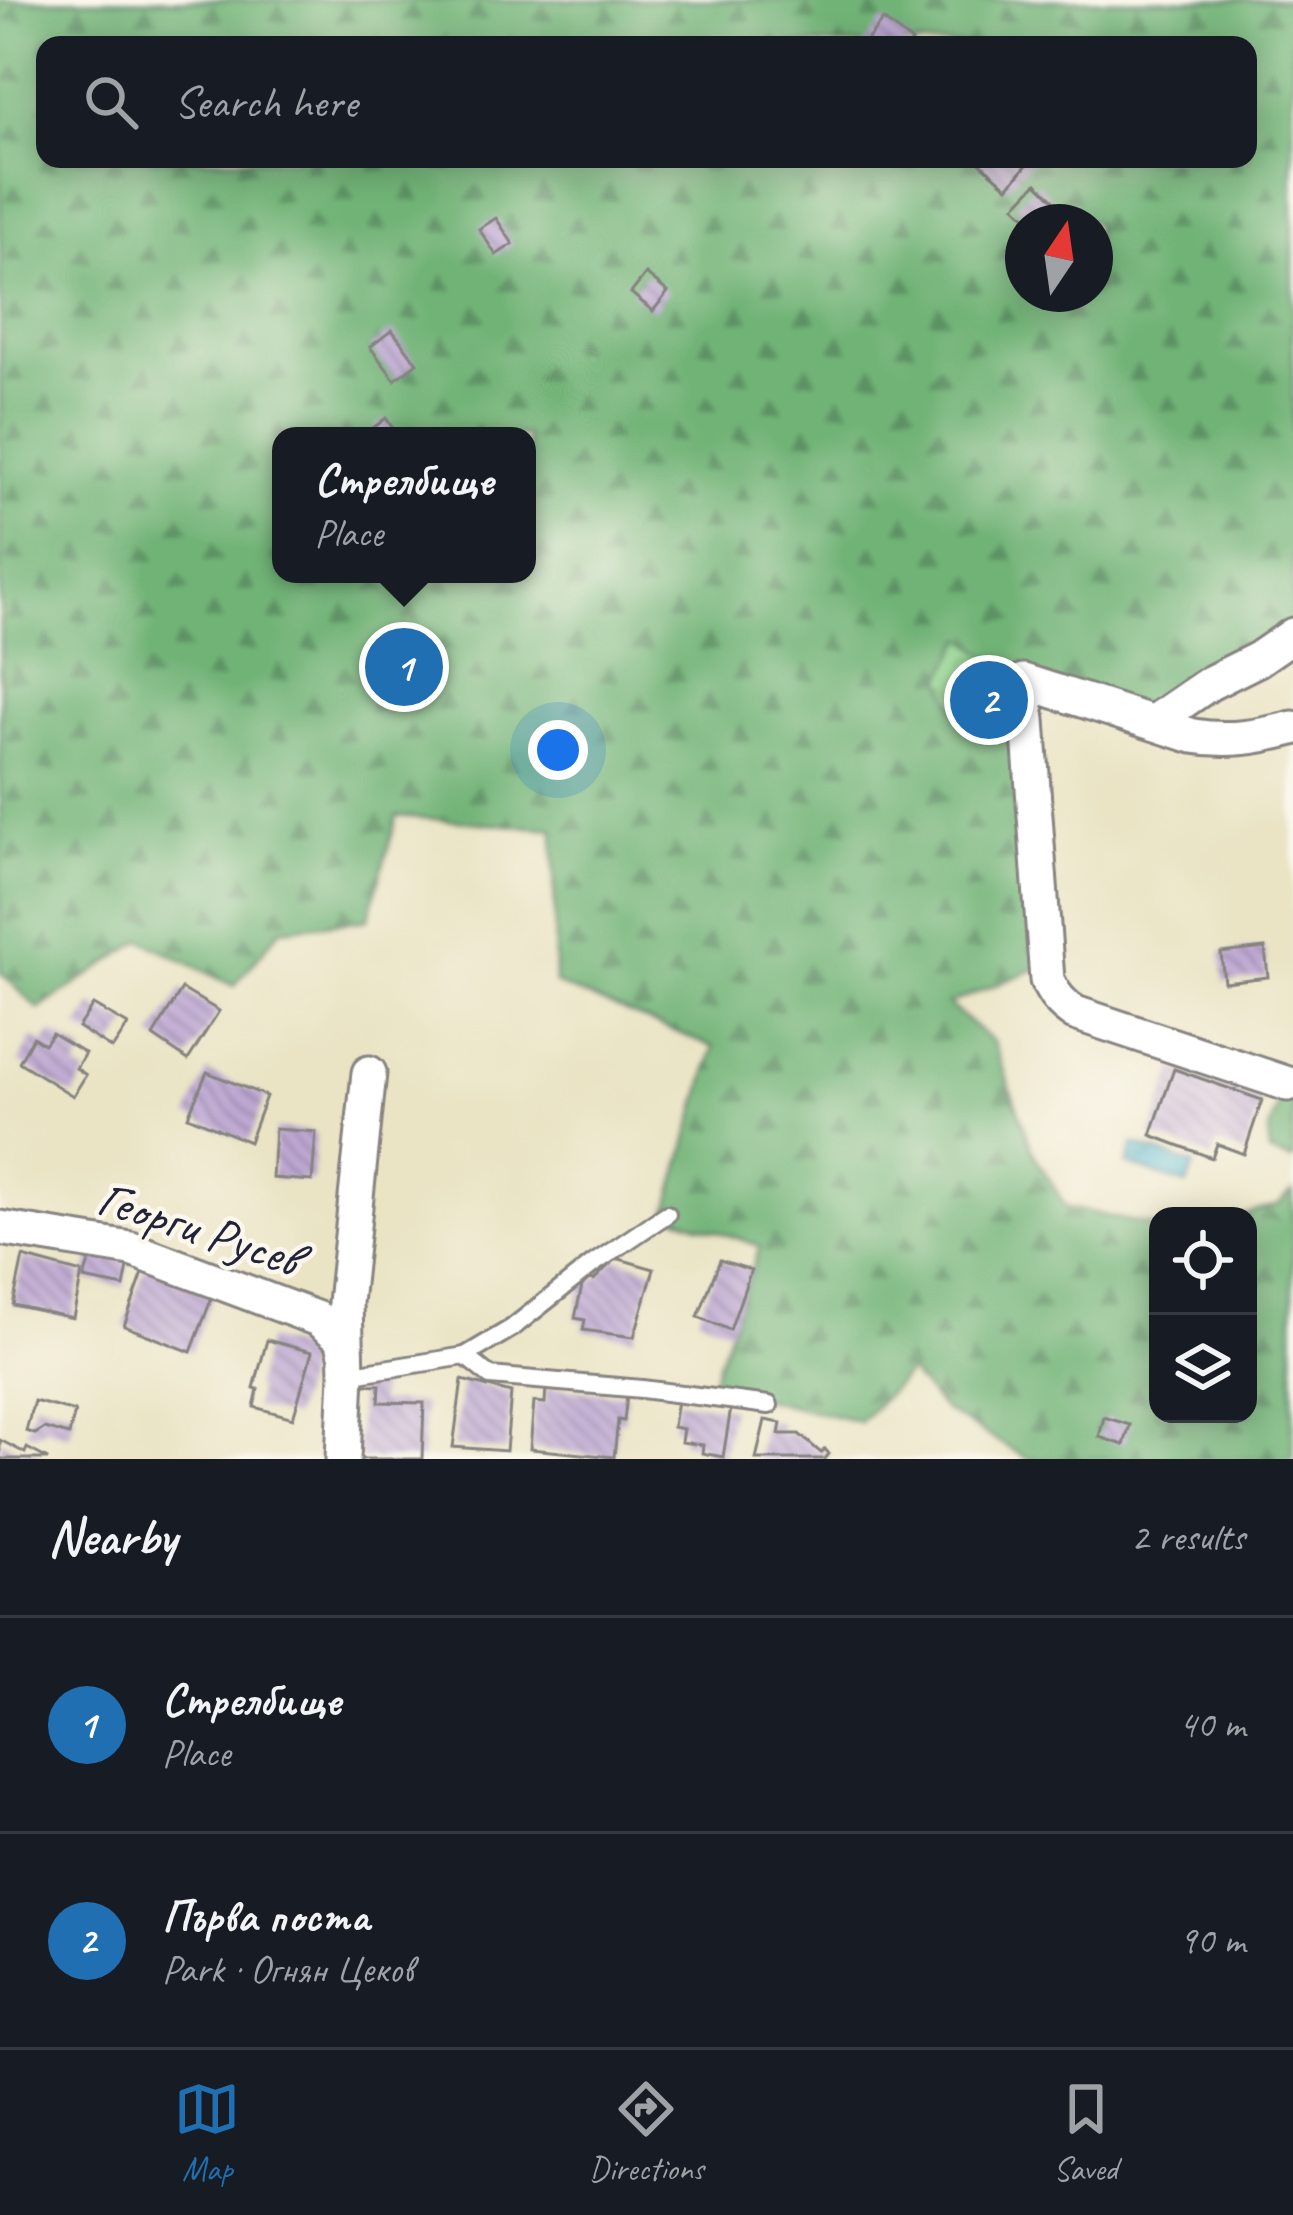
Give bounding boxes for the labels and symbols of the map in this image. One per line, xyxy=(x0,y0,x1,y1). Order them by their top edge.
north arrow xyxy=(1005,204,1113,312)
pin: 1 xyxy=(365,622,443,712)
pin: 2 xyxy=(950,655,1028,745)
your location xyxy=(528,720,588,780)
street label: Георги Русев xyxy=(90,1165,318,1294)

